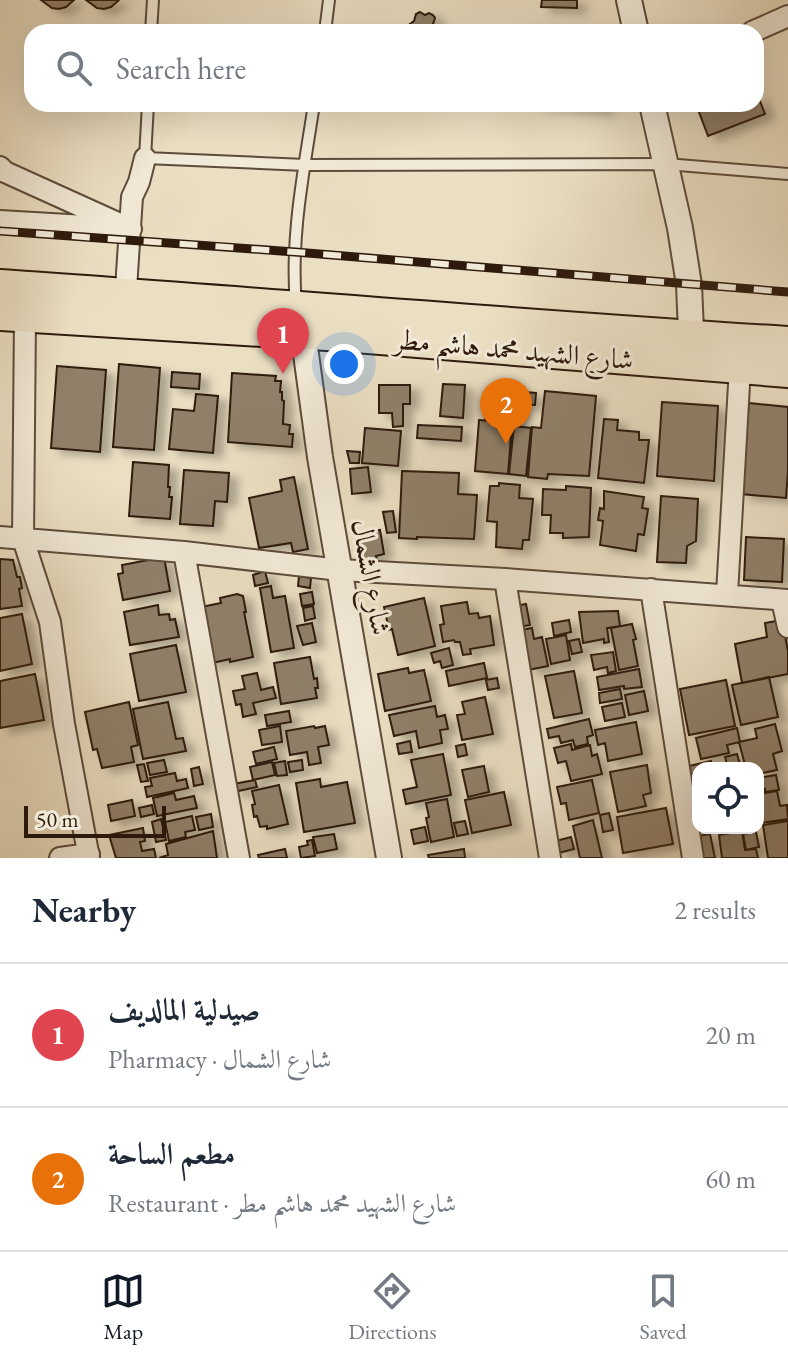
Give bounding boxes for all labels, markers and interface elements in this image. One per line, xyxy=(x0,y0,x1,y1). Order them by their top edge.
search box xyxy=(24,24,764,112)
icon: search xyxy=(52,46,96,90)
text: Search here xyxy=(116,49,246,88)
pin: 1 xyxy=(257,308,309,374)
street label: شارع الشهيد محمد هاشم مطر xyxy=(389,320,635,387)
your location xyxy=(324,344,364,384)
pin: 2 xyxy=(480,378,532,444)
street label: شارع الشمال xyxy=(338,516,400,639)
map controls xyxy=(692,762,764,834)
button: locate xyxy=(692,762,764,834)
scale bar xyxy=(24,802,166,838)
text: 50 m xyxy=(36,805,79,834)
text: Nearby xyxy=(32,888,136,932)
text: 2 results xyxy=(675,893,756,927)
text: صيدلية المالديف xyxy=(108,990,260,1029)
text: 1 xyxy=(51,1018,65,1052)
text: 20 m xyxy=(706,1018,756,1052)
text: Pharmacy · شارع الشمال xyxy=(108,1042,331,1076)
text: مطعم الساحة xyxy=(108,1134,235,1173)
text: 2 xyxy=(51,1162,65,1196)
text: 60 m xyxy=(706,1162,756,1196)
text: Restaurant · شارع الشهيد محمد هاشم مطر xyxy=(108,1186,456,1220)
tab: Map xyxy=(101,1269,145,1346)
tab: Directions xyxy=(348,1269,437,1346)
tab: Saved xyxy=(639,1269,687,1346)

